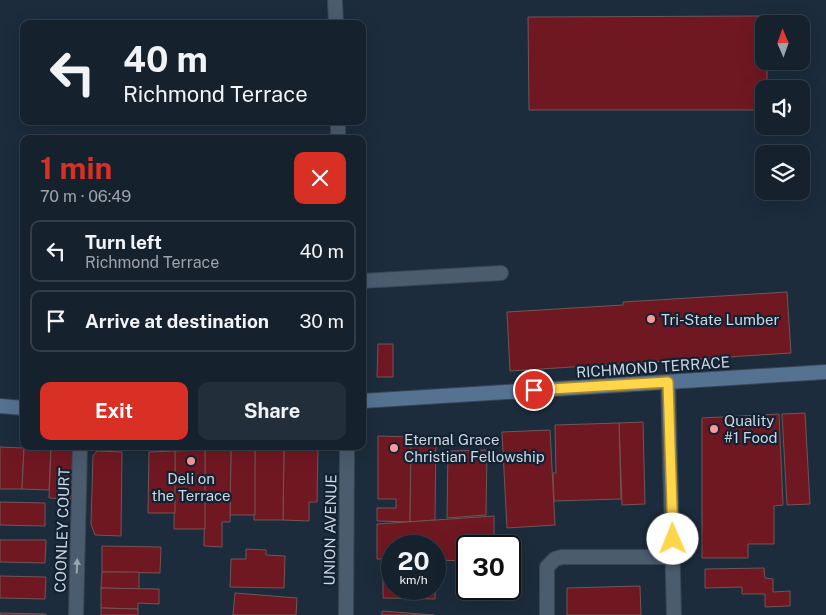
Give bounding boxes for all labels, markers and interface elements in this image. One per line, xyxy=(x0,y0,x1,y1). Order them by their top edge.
north arrow xyxy=(755,15,810,70)
map controls xyxy=(755,15,810,200)
text: 40 m xyxy=(123,39,208,80)
icon: left xyxy=(40,40,105,105)
button: sound xyxy=(755,80,810,135)
text: Richmond Terrace xyxy=(123,81,308,107)
button: layers xyxy=(755,145,810,200)
text: 1 min xyxy=(40,150,112,186)
button: close xyxy=(294,152,346,204)
text: 70 m · 06:49 xyxy=(40,187,131,206)
text: Turn left xyxy=(85,231,162,253)
icon: left xyxy=(42,237,70,265)
text: 40 m xyxy=(299,240,344,262)
text: Richmond Terrace xyxy=(85,253,219,272)
icon: arrive xyxy=(42,307,70,335)
text: Arrive at destination xyxy=(85,310,269,332)
text: 30 m xyxy=(299,310,344,332)
place label: Tri-State Lumber xyxy=(661,311,779,328)
marker: Tri-State Lumber xyxy=(645,313,657,325)
street label: RICHMOND TERRACE xyxy=(575,353,731,381)
pin xyxy=(513,369,555,411)
icon: arrive xyxy=(520,376,548,404)
button: Exit xyxy=(40,382,188,440)
button: Share xyxy=(198,382,346,440)
place label: Quality #1 Food xyxy=(724,412,777,446)
marker: Quality #1 Food xyxy=(708,423,720,435)
place label: Eternal Grace Christian Fellowship xyxy=(404,431,545,465)
marker: Eternal Grace Christian Fellowship xyxy=(388,442,400,454)
marker: Deli on the Terrace xyxy=(185,455,197,467)
street label: COONLEY COURT xyxy=(51,467,73,593)
place label: Deli on the Terrace xyxy=(151,470,231,504)
street label: UNION AVENUE xyxy=(321,474,339,586)
position arrow xyxy=(646,512,698,564)
speed limit sign: 30 xyxy=(456,535,521,600)
text: 20 xyxy=(398,546,430,576)
one-way arrow xyxy=(73,558,81,574)
text: km/h xyxy=(399,573,428,587)

